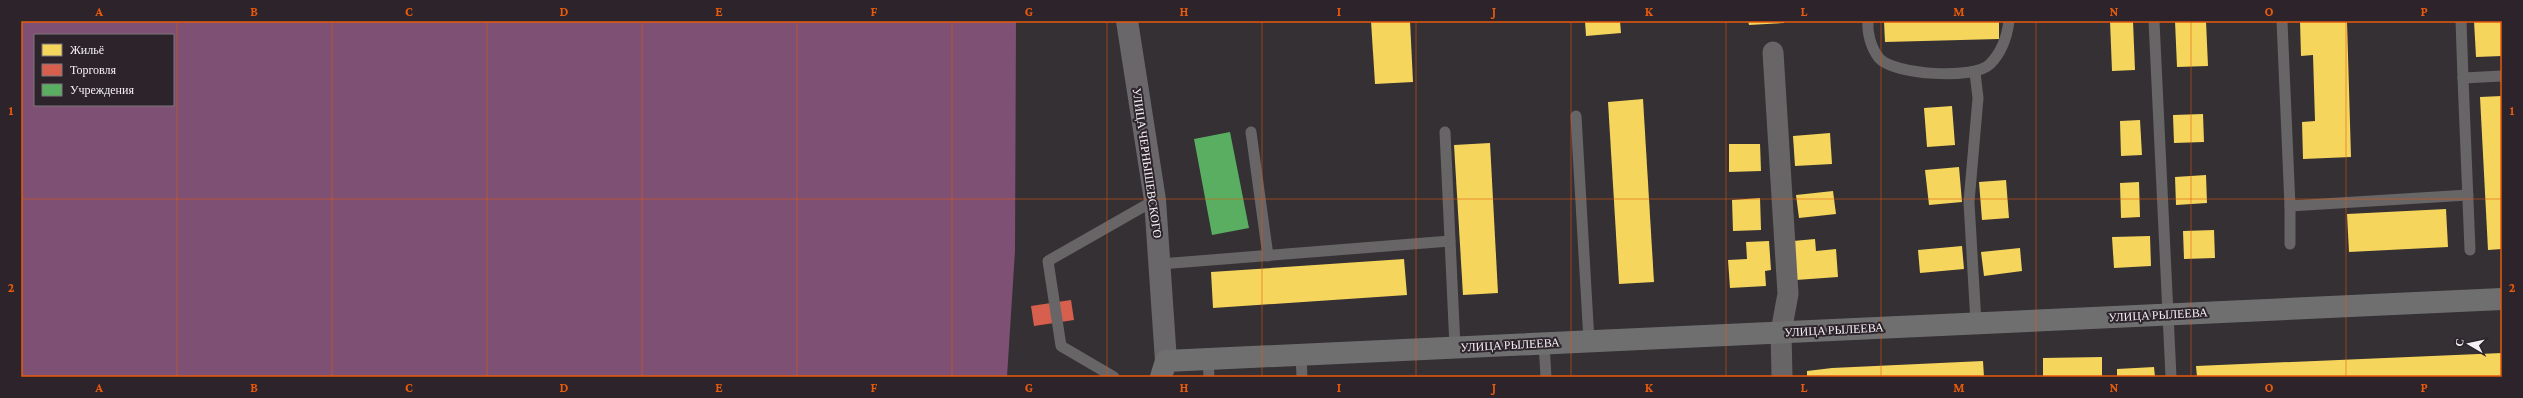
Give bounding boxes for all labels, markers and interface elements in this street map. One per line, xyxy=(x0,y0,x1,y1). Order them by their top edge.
text: A xyxy=(94,4,103,19)
text: B xyxy=(250,4,258,19)
text: C xyxy=(405,4,413,19)
text: D xyxy=(560,4,569,19)
text: E xyxy=(715,4,723,19)
text: F xyxy=(871,4,878,19)
text: G xyxy=(1025,4,1033,19)
text: H xyxy=(1180,4,1189,19)
text: I xyxy=(1337,4,1341,19)
text: J xyxy=(1490,4,1496,19)
text: K xyxy=(1645,4,1654,19)
text: L xyxy=(1801,4,1808,19)
text: M xyxy=(1953,4,1965,19)
text: N xyxy=(2110,4,2119,19)
text: O xyxy=(2265,4,2274,19)
text: P xyxy=(2420,4,2428,19)
legend xyxy=(34,34,174,106)
text: Жильё xyxy=(70,43,104,57)
text: Торговля xyxy=(70,63,117,77)
text: Учреждения xyxy=(70,83,134,97)
street label: УЛИЦА ЧЕРНЫШЕВСКОГО xyxy=(1130,87,1165,239)
text: 1 xyxy=(9,103,14,118)
text: 1 xyxy=(2510,103,2515,118)
text: 2 xyxy=(8,280,15,295)
text: 2 xyxy=(2509,280,2516,295)
street label: УЛИЦА РЫЛЕЕВА xyxy=(2108,305,2208,325)
street label: УЛИЦА РЫЛЕЕВА xyxy=(1784,320,1884,340)
north arrow xyxy=(2449,324,2489,364)
street label: УЛИЦА РЫЛЕЕВА xyxy=(1460,335,1560,355)
text: С xyxy=(2453,338,2466,347)
text: A xyxy=(94,380,103,395)
text: B xyxy=(250,380,258,395)
text: C xyxy=(405,380,413,395)
text: D xyxy=(560,380,569,395)
text: E xyxy=(715,380,723,395)
text: F xyxy=(871,380,878,395)
text: G xyxy=(1025,380,1033,395)
text: H xyxy=(1180,380,1189,395)
text: I xyxy=(1337,380,1341,395)
text: J xyxy=(1490,380,1496,395)
text: K xyxy=(1645,380,1654,395)
text: L xyxy=(1801,380,1808,395)
text: M xyxy=(1953,380,1965,395)
text: N xyxy=(2110,380,2119,395)
text: O xyxy=(2265,380,2274,395)
text: P xyxy=(2420,380,2428,395)

